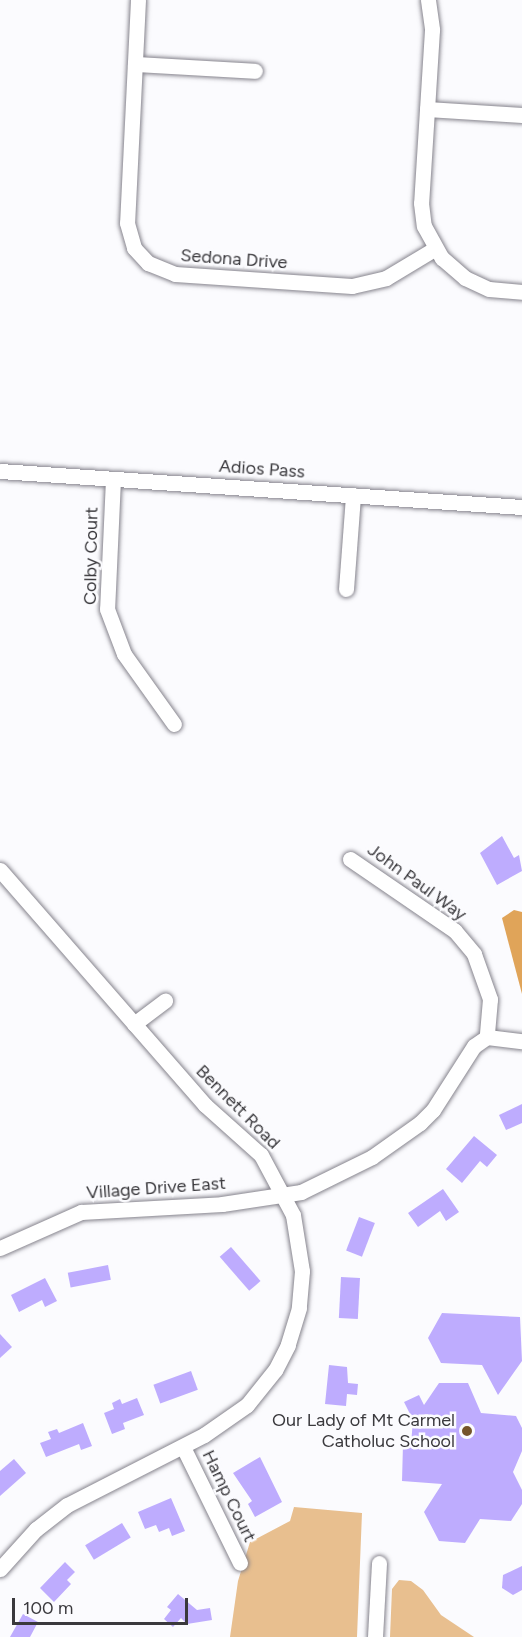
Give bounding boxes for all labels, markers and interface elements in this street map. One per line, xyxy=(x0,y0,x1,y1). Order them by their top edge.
street label: Sedona Drive xyxy=(180,244,288,274)
street label: Adios Pass xyxy=(218,455,306,483)
street label: Colby Court xyxy=(79,507,103,605)
street label: John Paul Way xyxy=(363,839,471,925)
street label: Bennett Road xyxy=(191,1060,285,1154)
street label: Village Drive East xyxy=(86,1172,226,1204)
place label: Our Lady of Mt Carmel Catholuc School xyxy=(272,1410,455,1452)
marker: Our Lady of Mt Carmel Catholuc School xyxy=(460,1424,474,1438)
street label: Hamp Court xyxy=(197,1447,261,1545)
scale bar xyxy=(15,1586,190,1624)
text: 100 m xyxy=(23,1597,73,1619)

